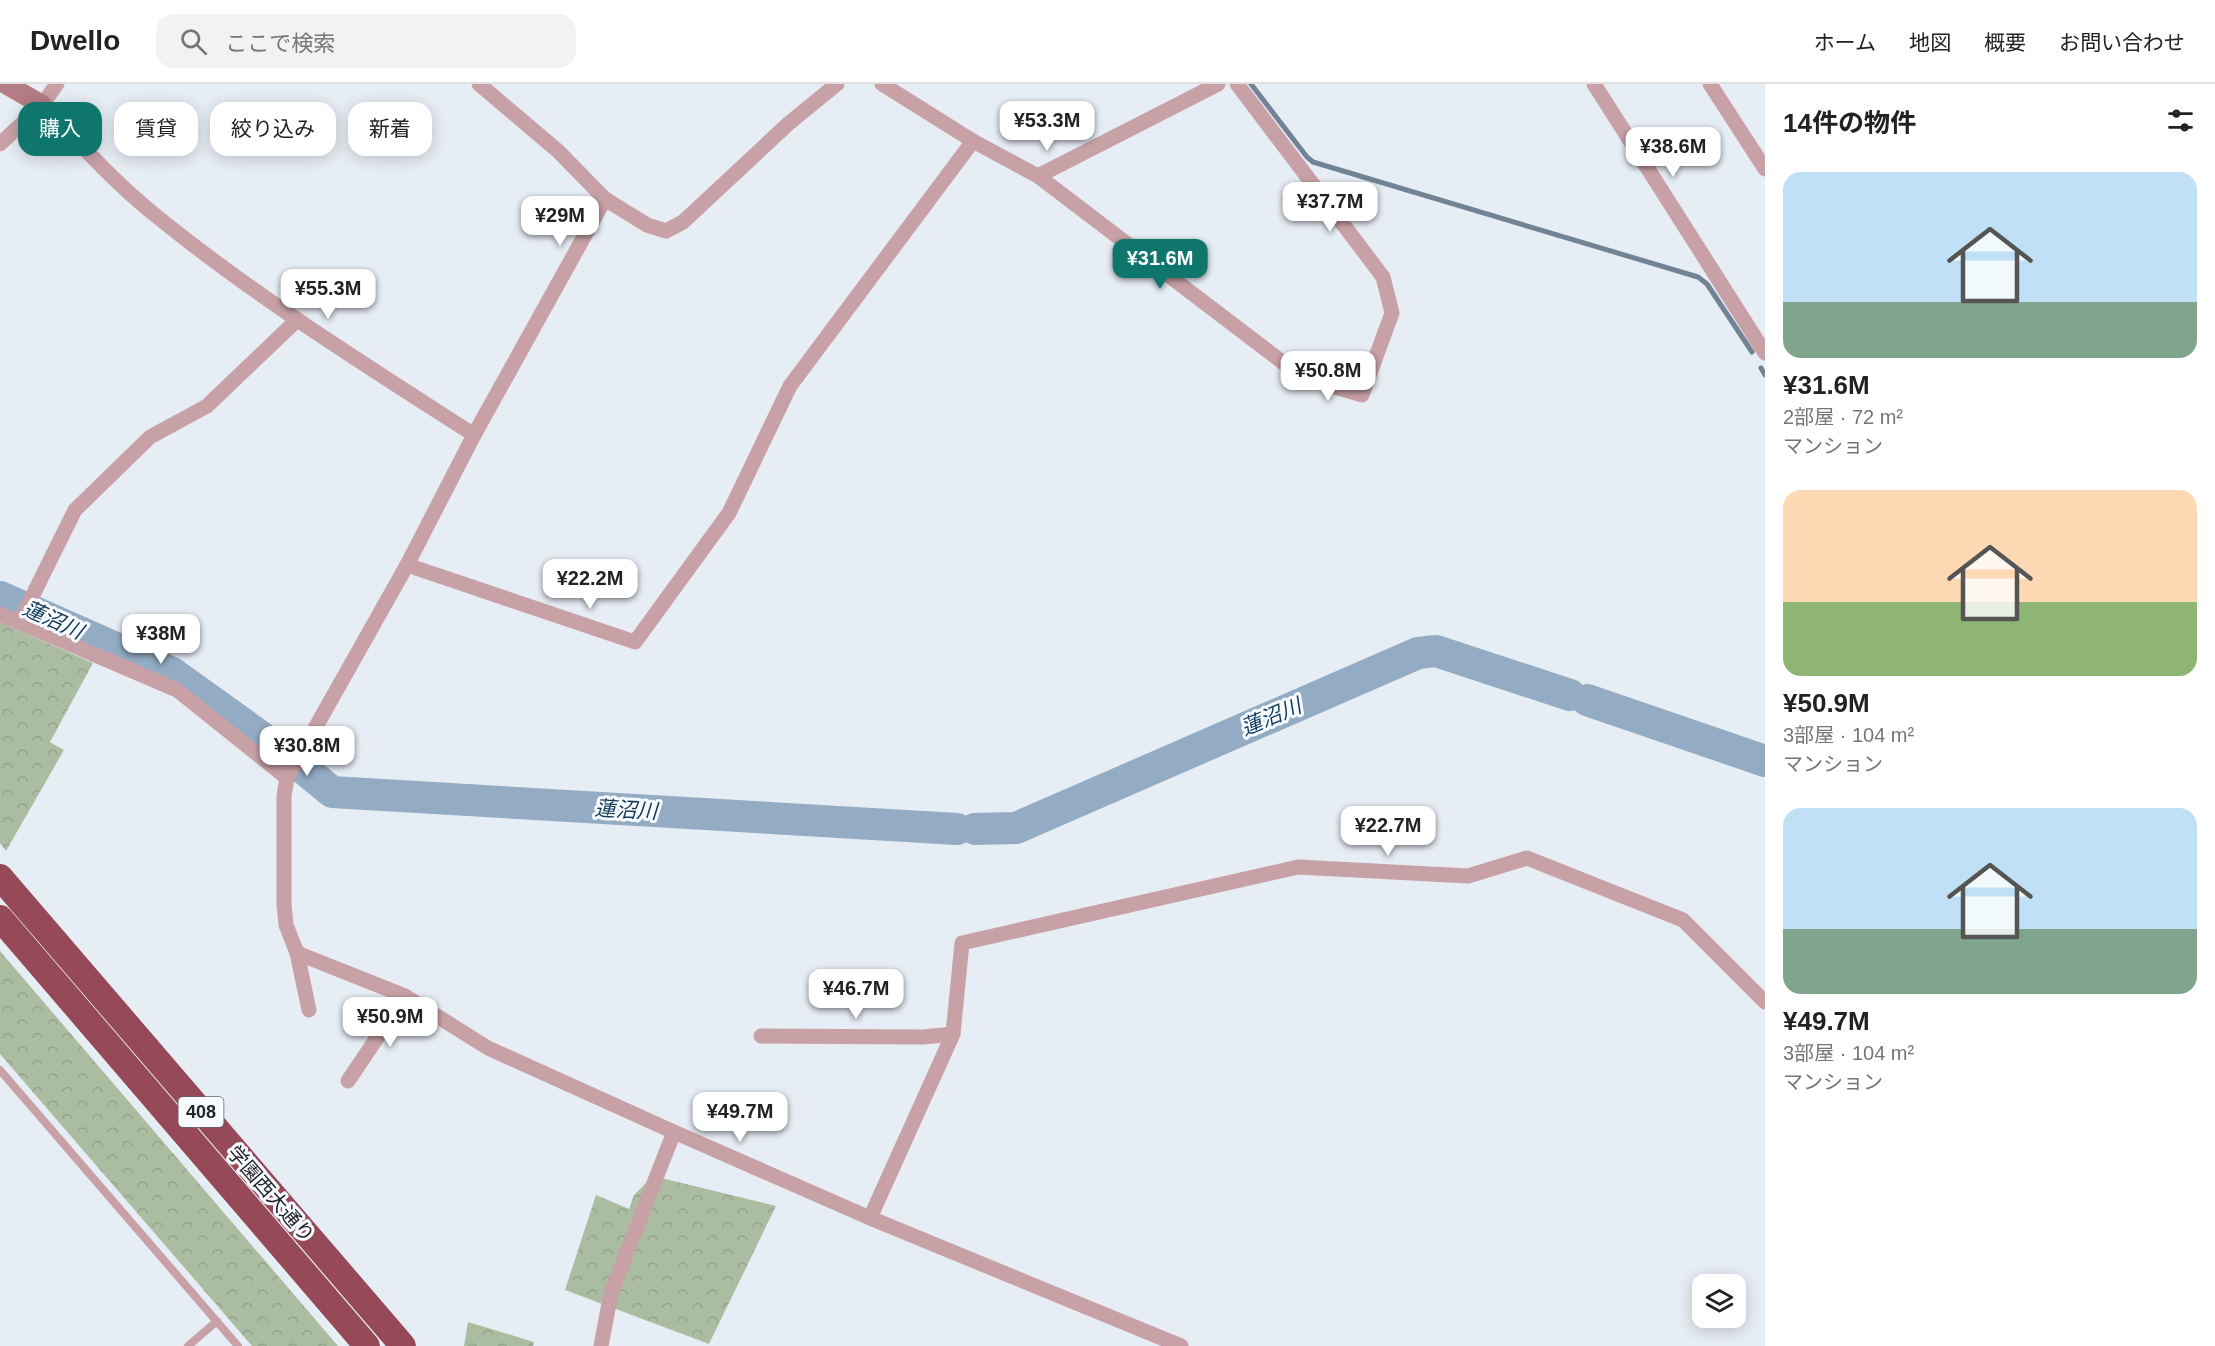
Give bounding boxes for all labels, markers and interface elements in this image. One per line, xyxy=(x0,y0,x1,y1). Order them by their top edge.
search box xyxy=(156,14,576,68)
text: Dwello xyxy=(30,25,120,56)
icon: search xyxy=(177,25,210,58)
text: ここで検索 xyxy=(225,31,335,56)
text: ホーム xyxy=(1814,31,1876,54)
text: 地図 xyxy=(1909,31,1951,54)
text: 概要 xyxy=(1984,31,2026,54)
text: お問い合わせ xyxy=(2059,31,2185,54)
pin: ¥53.3M xyxy=(998,101,1096,152)
chip: 購入 xyxy=(18,102,102,156)
chip: 賃貸 xyxy=(114,102,198,156)
chip: 絞り込み xyxy=(210,102,336,156)
chip: 新着 xyxy=(348,102,432,156)
icon: filters xyxy=(2164,104,2197,137)
text: 14件の物件 xyxy=(1783,108,1916,138)
text: ¥53.3M xyxy=(1014,109,1080,131)
pin: ¥38.6M xyxy=(1624,127,1722,178)
text: ¥38.6M xyxy=(1640,135,1706,157)
pin: ¥37.7M xyxy=(1281,182,1379,233)
text: ¥37.7M xyxy=(1297,190,1363,212)
pin: ¥29M xyxy=(524,196,596,247)
text: ¥29M xyxy=(535,204,585,226)
icon: home xyxy=(1936,211,2044,319)
pin: ¥31.6M xyxy=(1111,239,1209,290)
text: ¥31.6M xyxy=(1127,247,1193,269)
pin: ¥55.3M xyxy=(279,269,377,320)
text: ¥55.3M xyxy=(295,277,361,299)
pin: ¥50.8M xyxy=(1279,351,1377,402)
text: ¥50.8M xyxy=(1295,359,1361,381)
text: ¥31.6M xyxy=(1783,370,1870,400)
text: 2部屋 · 72 m² xyxy=(1783,406,1903,428)
text: マンション xyxy=(1783,435,1883,457)
icon: home xyxy=(1936,529,2044,637)
pin: ¥22.2M xyxy=(541,559,639,610)
text: ¥22.2M xyxy=(557,567,623,589)
water label: 蓮沼川 xyxy=(20,596,88,644)
pin: ¥38M xyxy=(125,614,197,665)
text: ¥38M xyxy=(136,622,186,644)
text: ¥50.9M xyxy=(1783,688,1870,718)
water label: 蓮沼川 xyxy=(1237,693,1306,739)
text: 3部屋 · 104 m² xyxy=(1783,724,1914,746)
pin: ¥30.8M xyxy=(258,726,356,777)
text: ¥30.8M xyxy=(274,734,340,756)
text: マンション xyxy=(1783,753,1883,775)
water label: 蓮沼川 xyxy=(594,796,660,823)
pin: ¥22.7M xyxy=(1339,806,1437,857)
text: ¥22.7M xyxy=(1355,814,1421,836)
icon: home xyxy=(1936,847,2044,955)
pin: ¥46.7M xyxy=(807,969,905,1020)
text: ¥46.7M xyxy=(823,977,889,999)
pin: ¥50.9M xyxy=(341,997,439,1048)
text: ¥50.9M xyxy=(357,1005,423,1027)
text: ¥49.7M xyxy=(1783,1006,1870,1036)
text: 3部屋 · 104 m² xyxy=(1783,1042,1914,1064)
text: マンション xyxy=(1783,1071,1883,1093)
pin: ¥49.7M xyxy=(691,1092,789,1143)
road number: 408 xyxy=(178,1097,224,1127)
text: ¥49.7M xyxy=(707,1100,773,1122)
street label: 学園西大通り xyxy=(223,1142,319,1246)
map controls xyxy=(1692,1274,1746,1328)
button: layers xyxy=(1692,1274,1746,1328)

